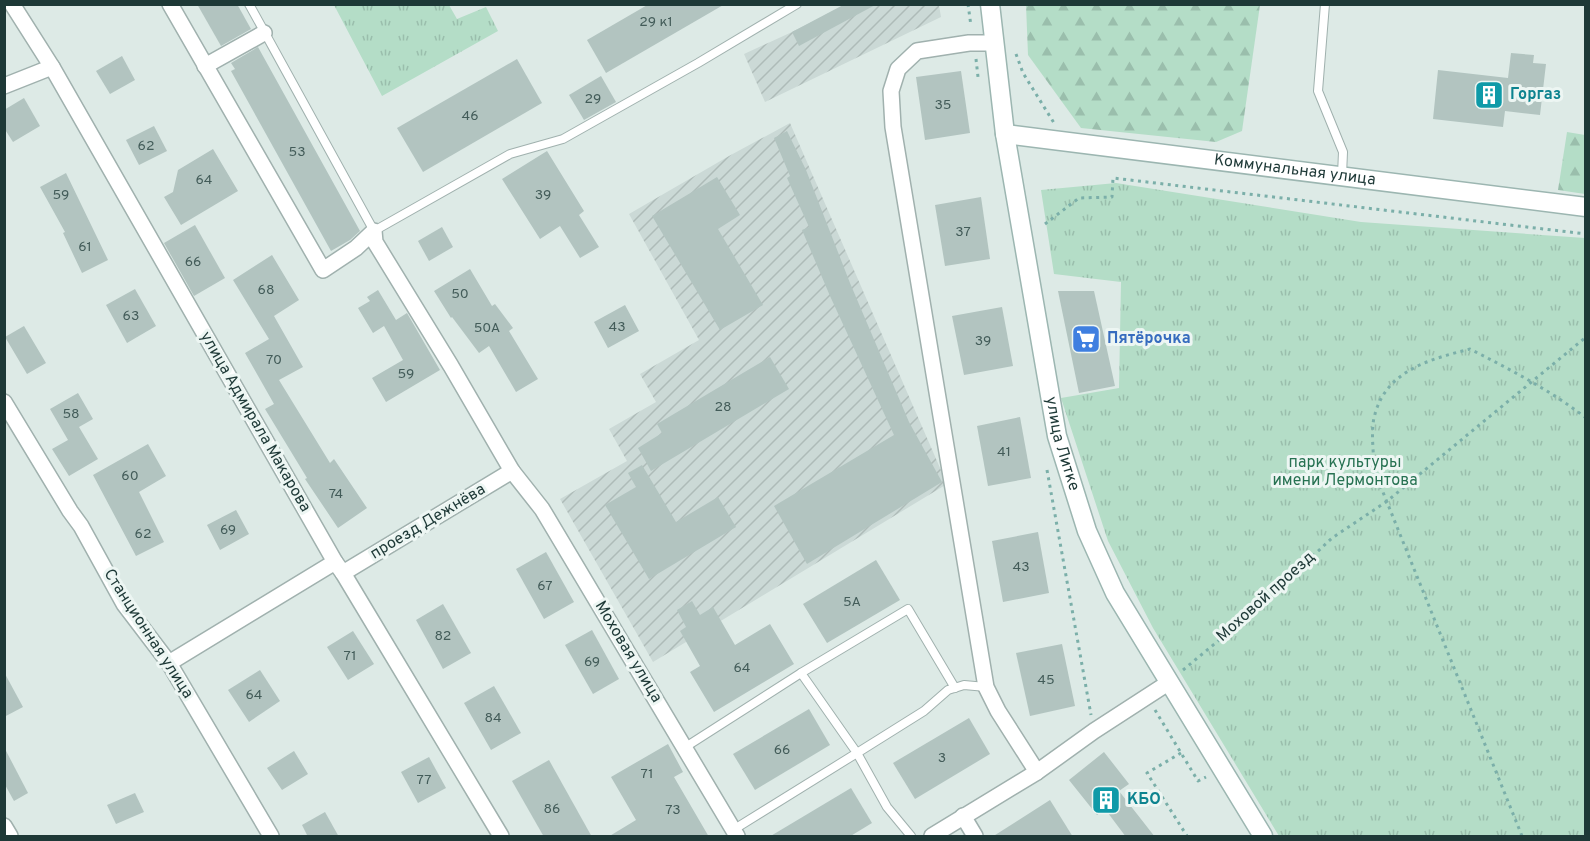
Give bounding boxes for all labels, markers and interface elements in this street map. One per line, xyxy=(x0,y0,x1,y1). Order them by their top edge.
house number: 29 к1 xyxy=(639,14,673,31)
building icon: Горгаз xyxy=(1473,79,1505,111)
place label: Горгаз xyxy=(1510,85,1561,105)
house number: 29 xyxy=(585,91,601,108)
house number: 35 xyxy=(934,97,952,114)
house number: 46 xyxy=(461,108,479,125)
house number: 62 xyxy=(138,138,154,155)
house number: 53 xyxy=(288,144,306,161)
street label: Коммунальная улица xyxy=(1213,150,1377,190)
house number: 64 xyxy=(195,172,213,189)
house number: 59 xyxy=(53,187,69,204)
house number: 39 xyxy=(535,187,551,204)
house number: 37 xyxy=(955,224,971,241)
house number: 61 xyxy=(78,239,92,256)
house number: 66 xyxy=(185,254,201,271)
house number: 68 xyxy=(258,282,274,299)
house number: 50 xyxy=(451,286,469,303)
house number: 63 xyxy=(123,308,139,325)
house number: 43 xyxy=(608,319,626,336)
house number: 50А xyxy=(474,320,500,337)
supermarket icon: Пятёрочка xyxy=(1070,323,1102,355)
street label: улица Адмирала Макарова xyxy=(195,328,315,516)
place label: Пятёрочка xyxy=(1107,329,1191,349)
house number: 39 xyxy=(975,333,991,350)
house number: 70 xyxy=(266,352,282,369)
house number: 59 xyxy=(398,366,414,383)
street label: улица Литке xyxy=(1040,395,1084,493)
house number: 28 xyxy=(714,399,732,416)
house number: 58 xyxy=(62,406,80,423)
house number: 41 xyxy=(997,444,1011,461)
park label: парк культуры имени Лермонтова xyxy=(1272,453,1418,491)
house number: 60 xyxy=(121,468,139,485)
street label: проезд Дежнёва xyxy=(367,480,489,564)
house number: 74 xyxy=(329,486,343,503)
house number: 69 xyxy=(220,522,236,539)
house number: 62 xyxy=(135,526,151,543)
street label: Моховой проезд xyxy=(1213,548,1319,646)
house number: 43 xyxy=(1012,559,1030,576)
street label: Станционная улица xyxy=(99,565,197,703)
house number: 67 xyxy=(537,578,553,595)
house number: 5А xyxy=(843,594,861,611)
street label: Моховая улица xyxy=(590,598,666,706)
house number: 82 xyxy=(435,628,451,645)
house number: 71 xyxy=(344,648,356,665)
house number: 69 xyxy=(584,654,600,671)
house number: 64 xyxy=(733,660,751,677)
house number: 45 xyxy=(1037,672,1055,689)
house number: 64 xyxy=(245,687,263,704)
house number: 84 xyxy=(484,710,502,727)
house number: 66 xyxy=(774,742,790,759)
house number: 3 xyxy=(938,750,946,767)
house number: 71 xyxy=(641,766,653,783)
house number: 77 xyxy=(416,772,432,789)
building icon: КБО xyxy=(1090,784,1122,816)
place label: КБО xyxy=(1127,790,1161,810)
house number: 86 xyxy=(544,801,560,818)
house number: 73 xyxy=(665,802,681,819)

